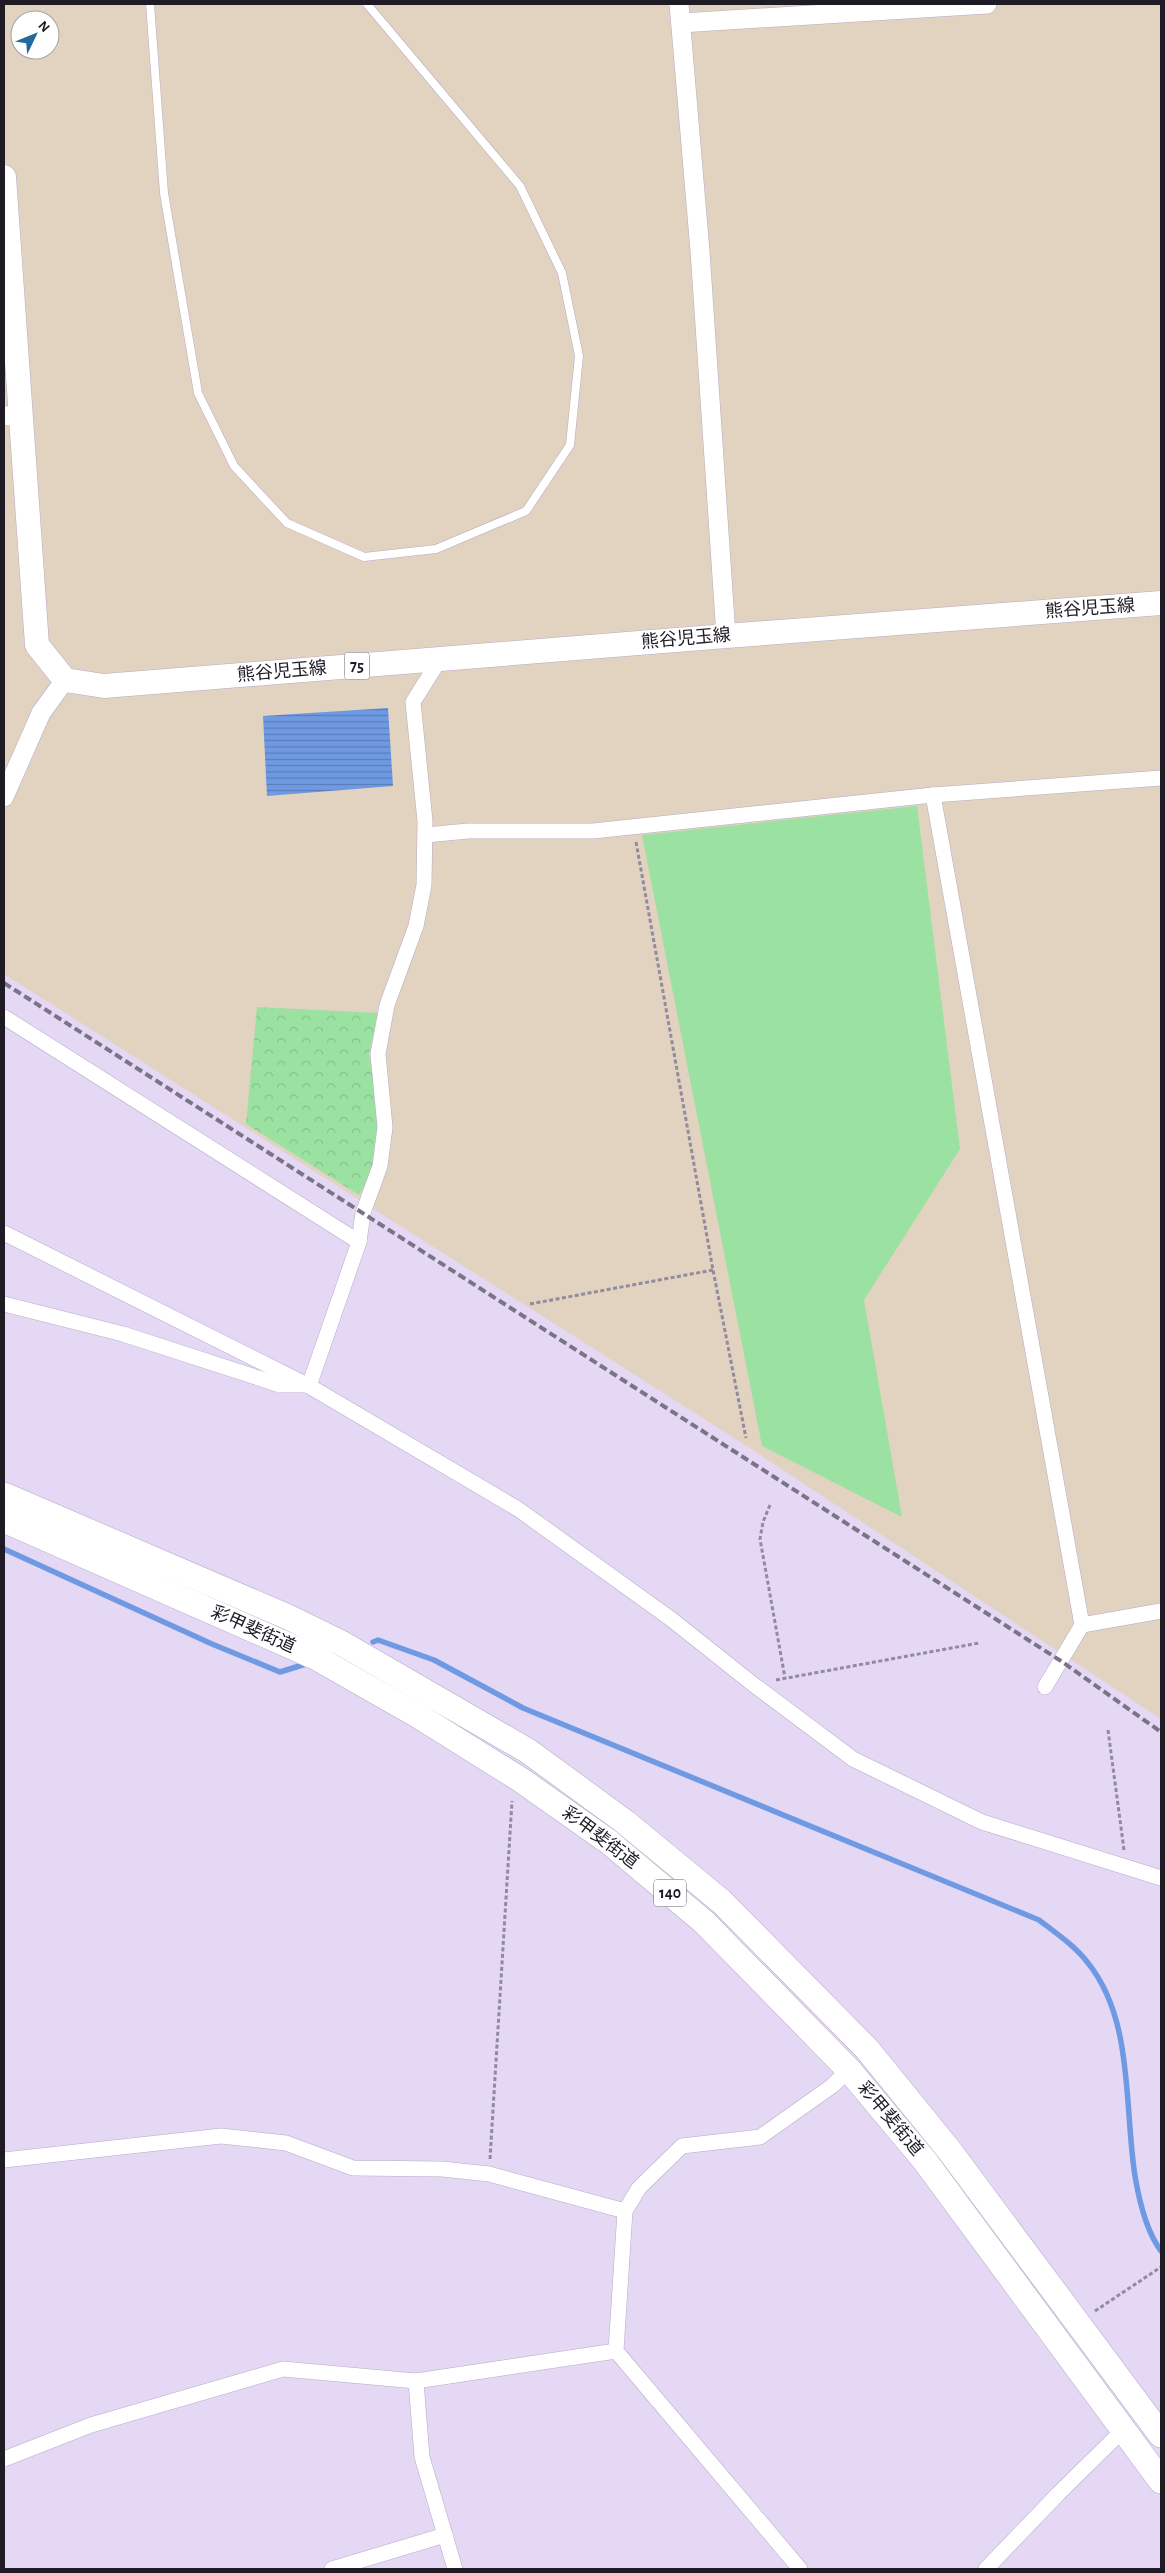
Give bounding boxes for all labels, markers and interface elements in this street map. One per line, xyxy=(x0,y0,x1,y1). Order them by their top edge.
north arrow xyxy=(10,10,60,60)
text: N xyxy=(35,18,52,35)
street label: 熊谷児玉線 xyxy=(1044,595,1136,621)
street label: 熊谷児玉線 xyxy=(640,624,732,652)
road number: 75 xyxy=(344,652,370,679)
street label: 熊谷児玉線 xyxy=(236,657,328,685)
street label: 彩甲斐街道 xyxy=(208,1602,299,1657)
street label: 彩甲斐街道 xyxy=(559,1802,643,1872)
road number: 140 xyxy=(654,1880,686,1906)
street label: 彩甲斐街道 xyxy=(854,2077,927,2159)

